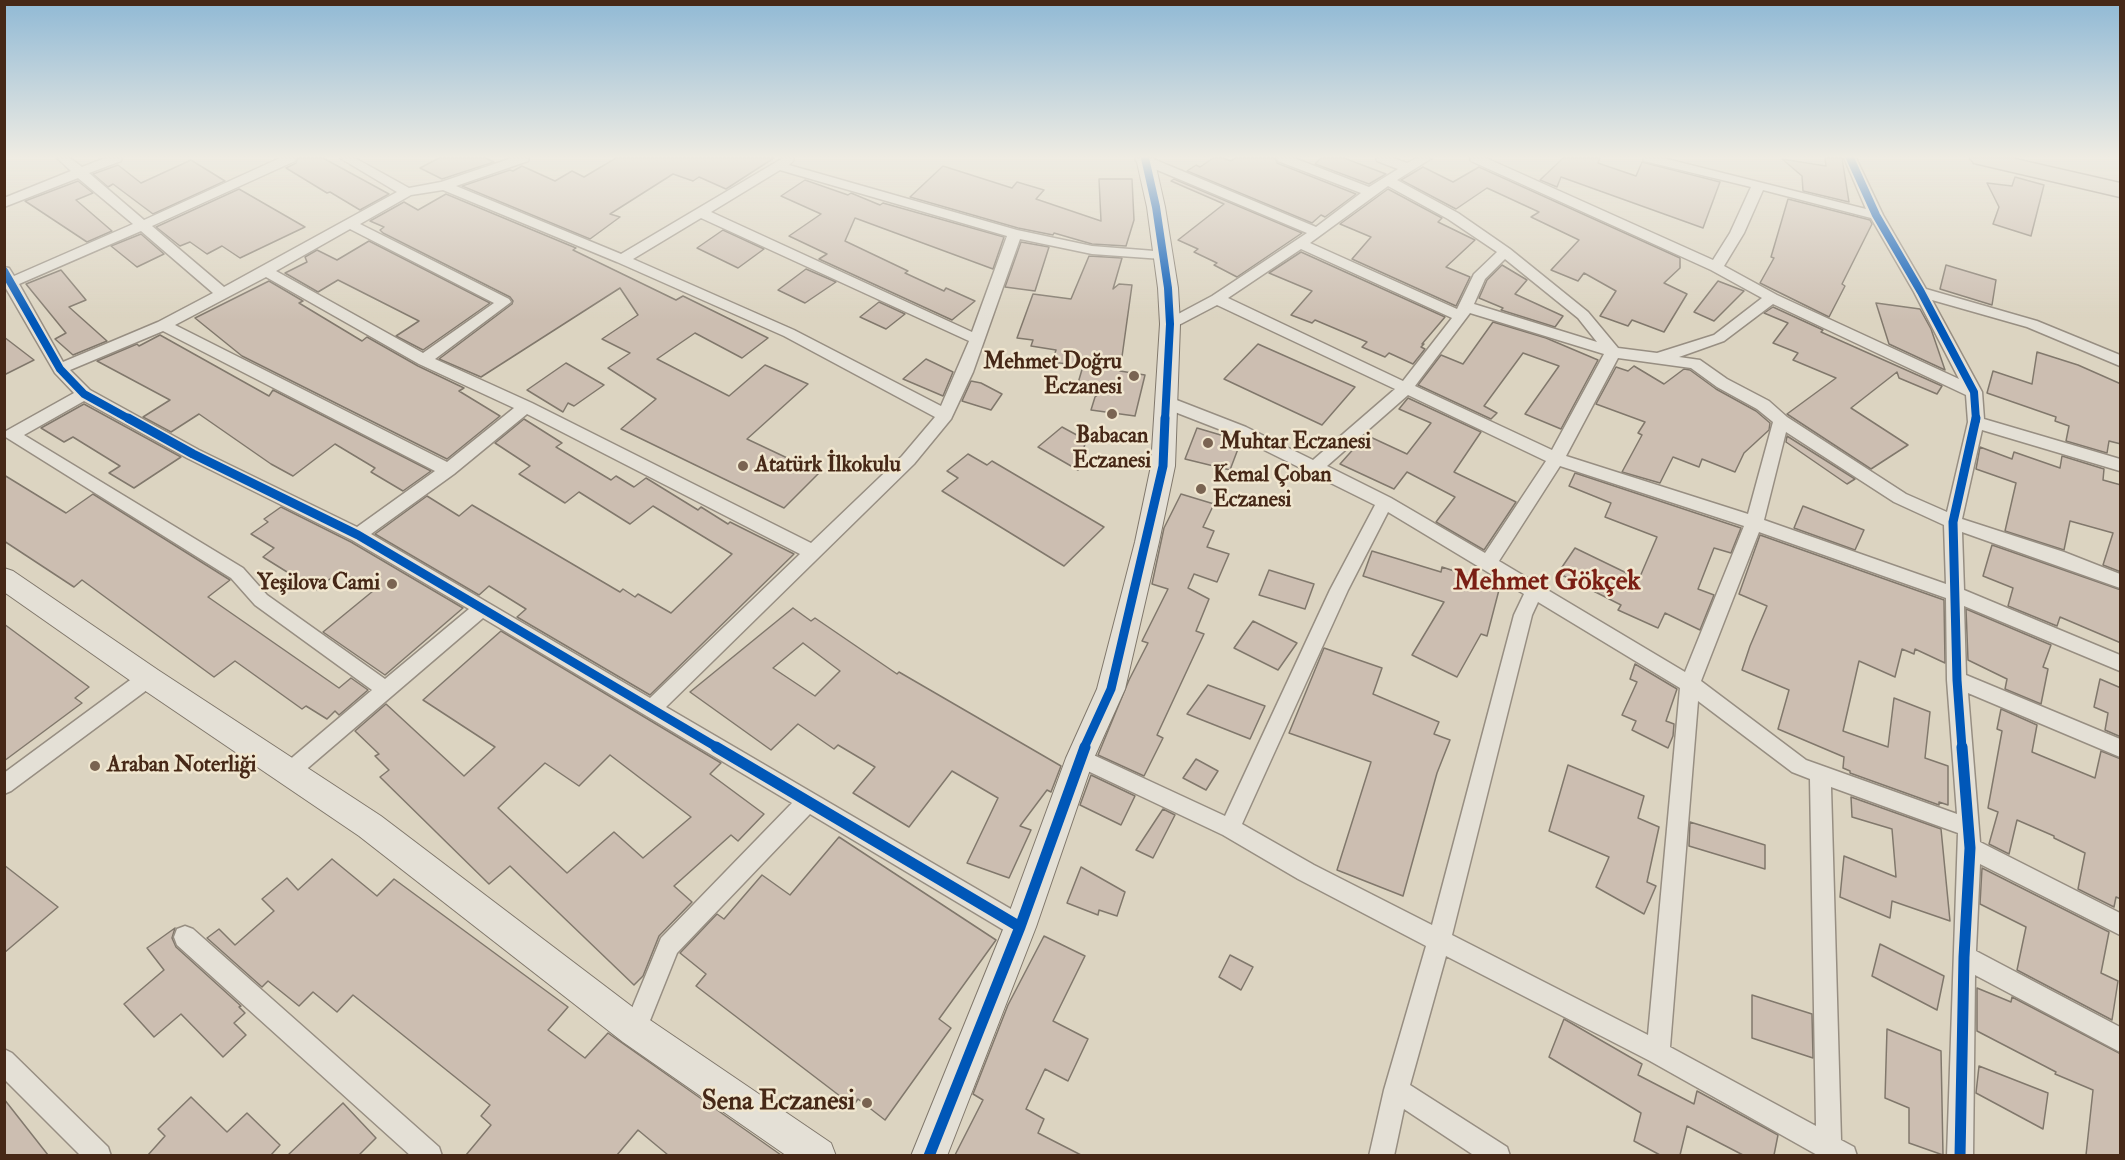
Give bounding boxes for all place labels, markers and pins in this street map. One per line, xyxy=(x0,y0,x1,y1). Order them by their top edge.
place label: Mehmet Doğru Eczanesi xyxy=(983,350,1122,402)
marker: Mehmet Doğru Eczanesi xyxy=(1127,369,1141,383)
marker: Babacan Eczanesi xyxy=(1105,407,1119,421)
place label: Babacan Eczanesi xyxy=(1073,424,1151,476)
place label: Muhtar Eczanesi xyxy=(1220,430,1371,456)
marker: Muhtar Eczanesi xyxy=(1201,436,1215,450)
place label: Atatürk İlkokulu xyxy=(755,453,901,479)
marker: Atatürk İlkokulu xyxy=(736,459,750,473)
place label: Kemal Çoban Eczanesi xyxy=(1213,463,1332,514)
marker: Kemal Çoban Eczanesi xyxy=(1194,482,1208,496)
place label: Yeşilova Cami xyxy=(257,571,380,597)
marker: Yeşilova Cami xyxy=(385,577,399,591)
place label: Araban Noterliği xyxy=(107,753,256,779)
marker: Araban Noterliği xyxy=(88,759,102,773)
place label: Sena Eczanesi xyxy=(702,1087,855,1119)
marker: Sena Eczanesi xyxy=(860,1096,874,1110)

